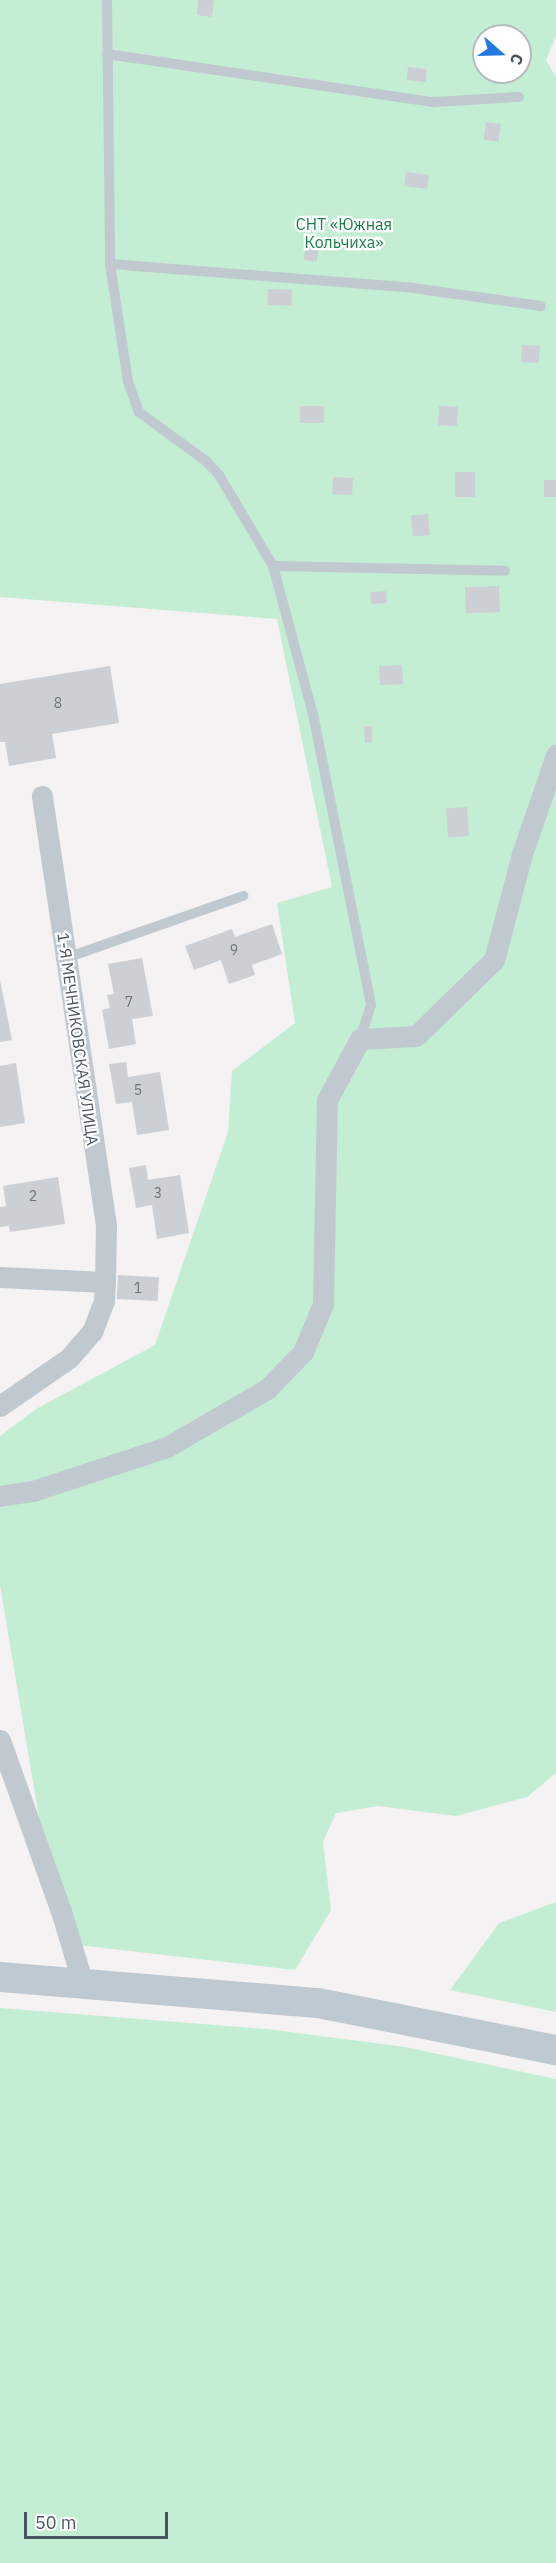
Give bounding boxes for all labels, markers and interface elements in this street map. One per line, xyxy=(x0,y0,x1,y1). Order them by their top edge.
north arrow xyxy=(472,24,532,84)
text: С xyxy=(506,51,528,68)
park label: СНТ «Южная Кольчиха» xyxy=(296,214,392,252)
house number: 8 xyxy=(54,695,62,711)
street label: 1-Я МЕЧНИКОВСКАЯ УЛИЦА xyxy=(54,931,102,1147)
house number: 9 xyxy=(230,942,238,958)
house number: 7 xyxy=(125,994,133,1010)
house number: 5 xyxy=(134,1082,142,1098)
house number: 3 xyxy=(154,1185,162,1201)
house number: 2 xyxy=(29,1188,37,1204)
house number: 1 xyxy=(134,1280,142,1296)
scale bar xyxy=(27,2500,171,2538)
text: 50 m xyxy=(35,2511,77,2534)

